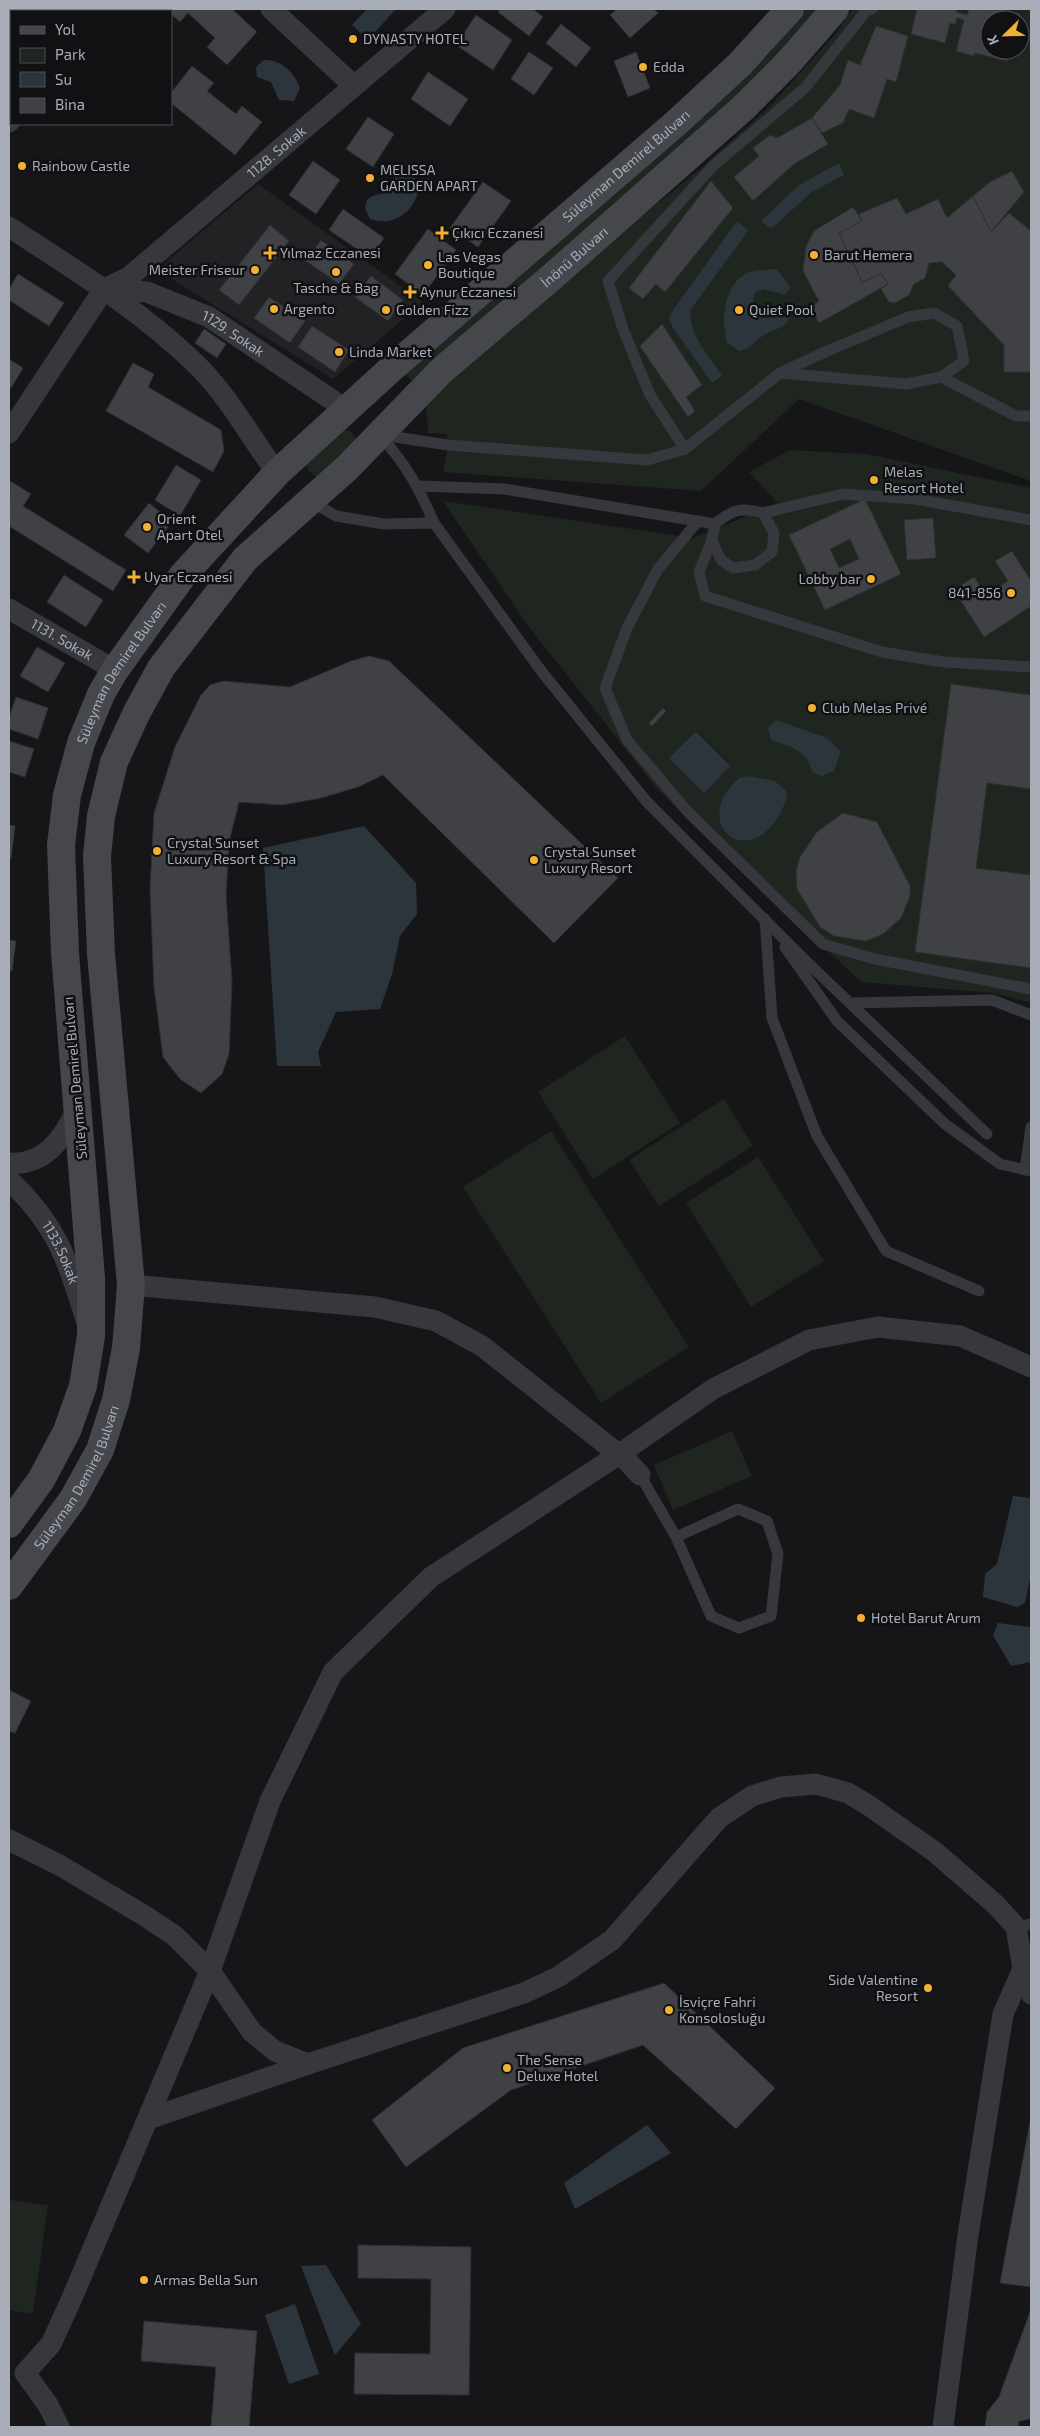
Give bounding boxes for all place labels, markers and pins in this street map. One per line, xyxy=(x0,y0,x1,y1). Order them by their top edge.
place label: DYNASTY HOTEL xyxy=(363,30,467,47)
marker: DYNASTY HOTEL xyxy=(347,33,359,45)
place label: Edda xyxy=(653,58,685,75)
marker: Edda xyxy=(637,61,649,73)
place label: Rainbow Castle xyxy=(32,157,130,174)
marker: Rainbow Castle xyxy=(16,160,28,172)
place label: MELISSA GARDEN APART xyxy=(380,161,478,194)
marker: MELISSA GARDEN APART xyxy=(364,172,376,184)
place label: Çıkıcı Eczanesi xyxy=(452,224,543,242)
marker: Çıkıcı Eczanesi xyxy=(436,227,448,239)
place label: Yılmaz Eczanesi xyxy=(280,244,381,261)
place label: Barut Hemera xyxy=(824,246,912,263)
marker: Yılmaz Eczanesi xyxy=(264,247,276,259)
place label: Las Vegas Boutique xyxy=(438,248,501,281)
marker: Barut Hemera xyxy=(808,249,820,261)
marker: Las Vegas Boutique xyxy=(422,259,434,271)
place label: Meister Friseur xyxy=(149,261,245,278)
marker: Meister Friseur xyxy=(249,264,261,276)
marker: Tasche & Bag xyxy=(330,266,342,278)
place label: Tasche & Bag xyxy=(293,279,379,296)
place label: Aynur Eczanesi xyxy=(420,283,516,300)
marker: Aynur Eczanesi xyxy=(404,286,416,298)
place label: Argento xyxy=(284,300,335,317)
place label: Golden Fizz xyxy=(396,301,469,318)
place label: Quiet Pool xyxy=(749,301,815,318)
marker: Argento xyxy=(268,303,280,315)
marker: Golden Fizz xyxy=(380,304,392,316)
marker: Quiet Pool xyxy=(733,304,745,316)
place label: Linda Market xyxy=(349,343,432,360)
marker: Linda Market xyxy=(333,346,345,358)
place label: Melas Resort Hotel xyxy=(884,463,964,496)
marker: Melas Resort Hotel xyxy=(868,474,880,486)
place label: Orient Apart Otel xyxy=(157,510,223,543)
marker: Orient Apart Otel xyxy=(141,521,153,533)
place label: Uyar Eczanesi xyxy=(144,568,233,585)
place label: Lobby bar xyxy=(798,570,861,587)
marker: Uyar Eczanesi xyxy=(128,571,140,583)
marker: Lobby bar xyxy=(865,573,877,585)
place label: 841-856 xyxy=(948,584,1001,601)
marker: 841-856 xyxy=(1005,587,1017,599)
place label: Club Melas Privé xyxy=(822,699,927,716)
marker: Club Melas Privé xyxy=(806,702,818,714)
place label: Crystal Sunset Luxury Resort & Spa xyxy=(167,834,296,867)
place label: Crystal Sunset Luxury Resort xyxy=(544,843,636,876)
marker: Crystal Sunset Luxury Resort & Spa xyxy=(151,845,163,857)
marker: Crystal Sunset Luxury Resort xyxy=(528,854,540,866)
place label: Hotel Barut Arum xyxy=(871,1609,981,1626)
marker: Hotel Barut Arum xyxy=(855,1612,867,1624)
place label: Side Valentine Resort xyxy=(828,1971,918,2004)
marker: Side Valentine Resort xyxy=(922,1982,934,1994)
place label: İsviçre Fahri Konsolosluğu xyxy=(679,1993,765,2026)
marker: İsviçre Fahri Konsolosluğu xyxy=(663,2004,675,2016)
place label: The Sense Deluxe Hotel xyxy=(517,2051,599,2084)
marker: The Sense Deluxe Hotel xyxy=(501,2062,513,2074)
place label: Armas Bella Sun xyxy=(154,2271,258,2288)
marker: Armas Bella Sun xyxy=(138,2274,150,2286)

